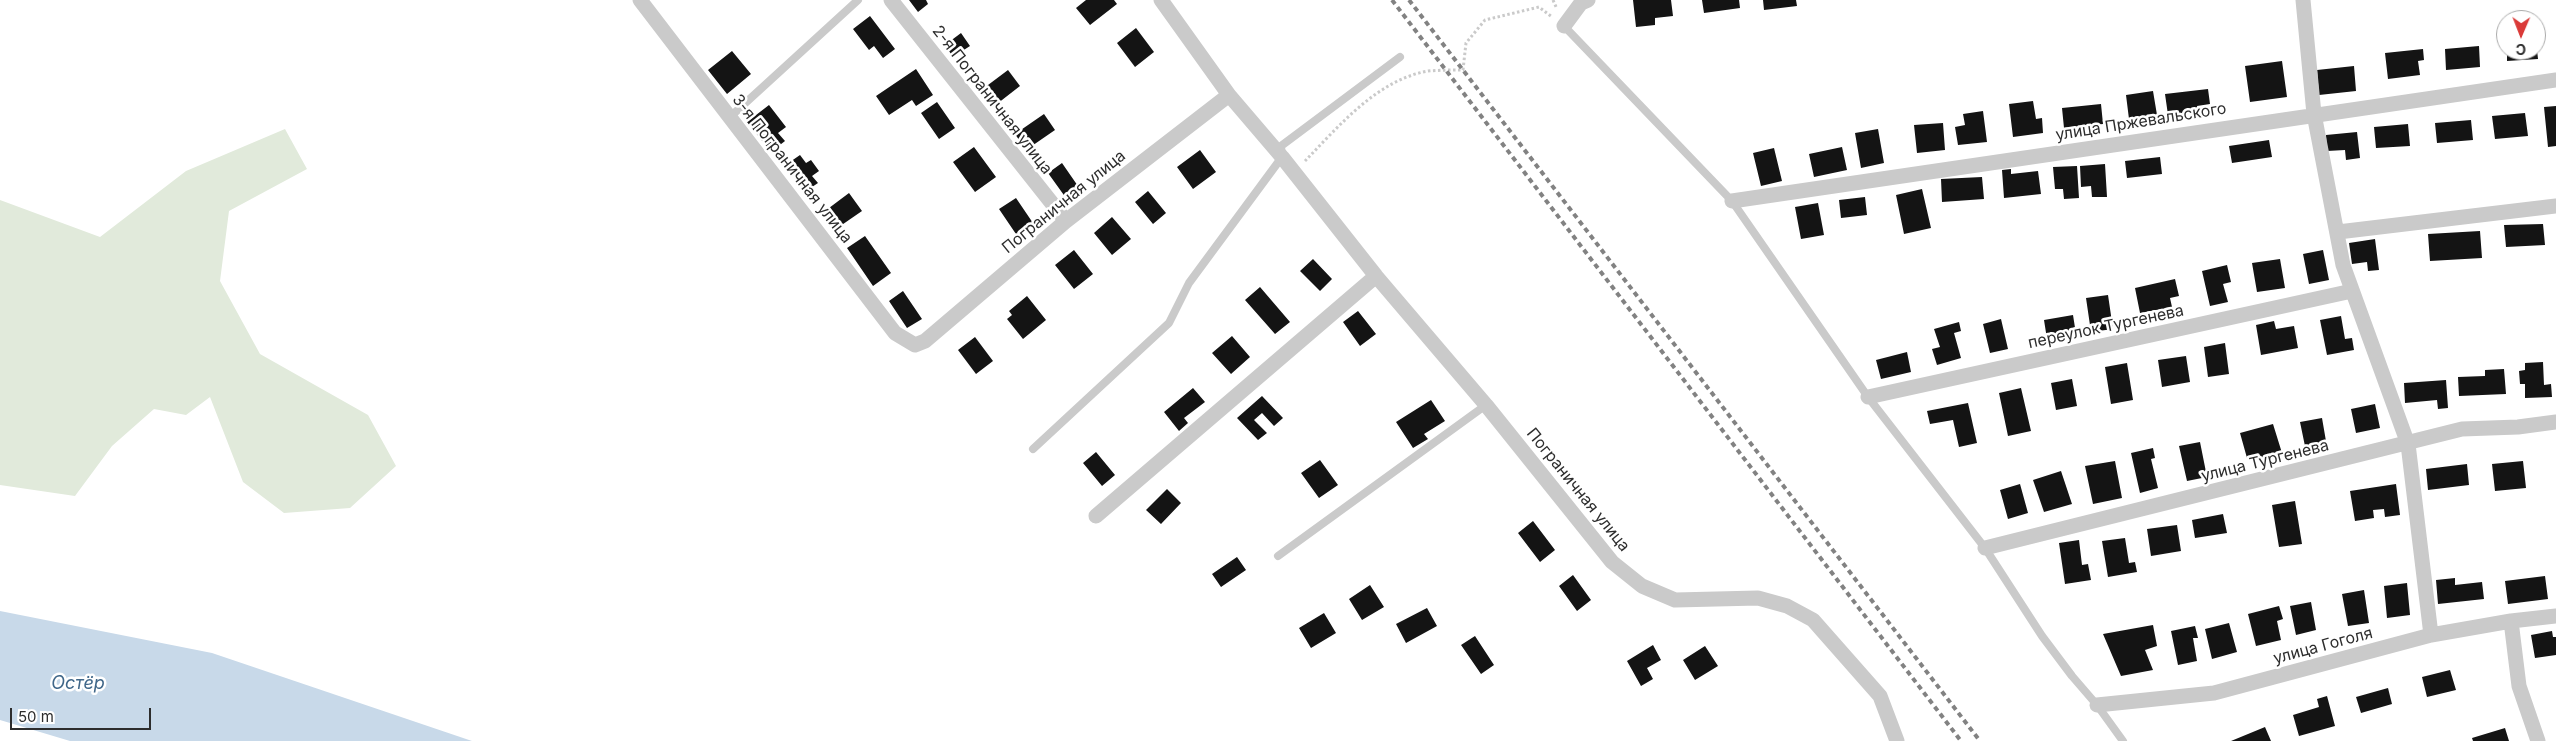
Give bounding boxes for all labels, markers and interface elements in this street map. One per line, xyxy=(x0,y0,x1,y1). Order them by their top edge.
north arrow xyxy=(2496,10,2546,60)
street label: 2-я Пограничная улица xyxy=(928,22,1056,178)
text: С xyxy=(2515,41,2526,58)
street label: 3-я Пограничная улица xyxy=(728,91,856,247)
street label: улица Пржевальского xyxy=(2054,99,2228,145)
street label: Пограничная улица xyxy=(998,146,1130,258)
street label: переулок Тургенева xyxy=(2026,301,2186,353)
street label: Пограничная улица xyxy=(1522,424,1634,556)
street label: улица Тургенева xyxy=(2199,436,2331,486)
street label: улица Гоголя xyxy=(2271,624,2375,668)
water label: Остёр xyxy=(51,673,105,695)
scale bar xyxy=(12,698,154,730)
text: 50 m xyxy=(18,707,54,726)

